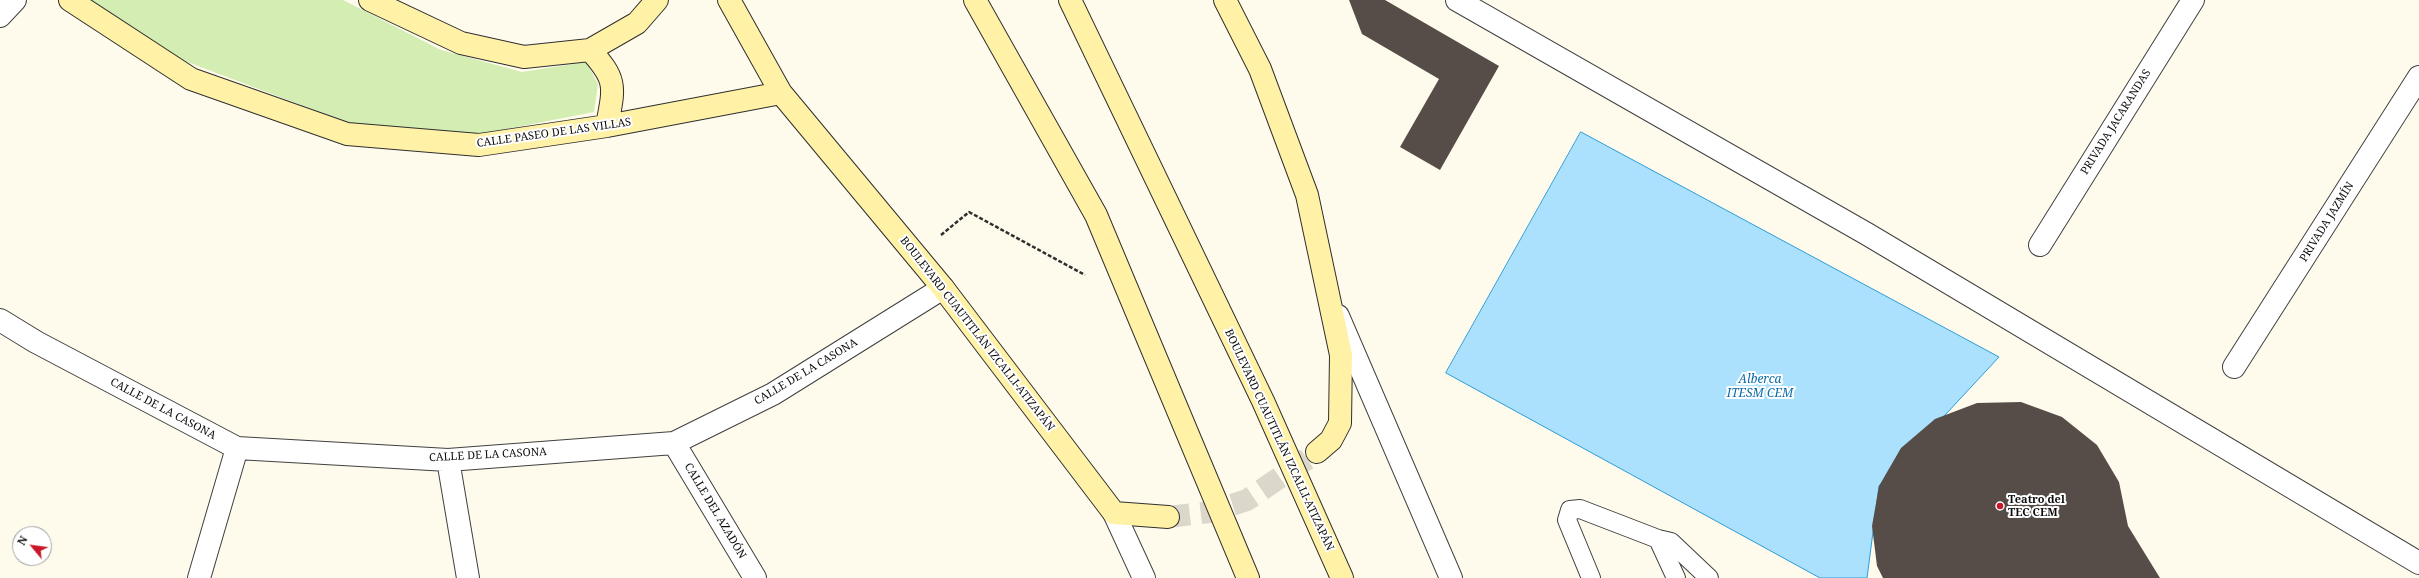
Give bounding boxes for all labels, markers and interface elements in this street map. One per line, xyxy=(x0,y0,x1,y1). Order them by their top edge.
street label: PRIVADA JACARANDAS xyxy=(2078,67,2154,177)
street label: CALLE PASEO DE LAS VILLAS xyxy=(476,116,632,150)
street label: PRIVADA JAZMÍN xyxy=(2297,180,2357,264)
street label: BOULEVARD CUAUTITLÁN IZCALLI-ATIZAPÁN xyxy=(897,234,1057,434)
street label: BOULEVARD CUAUTITLÁN IZCALLI-ATIZAPÁN xyxy=(1222,327,1336,553)
street label: CALLE DE LA CASONA xyxy=(752,336,860,408)
water label: Alberca ITESM CEM xyxy=(1727,373,1793,401)
street label: CALLE DE LA CASONA xyxy=(108,375,218,443)
street label: CALLE DE LA CASONA xyxy=(429,445,547,465)
street label: CALLE DEL AZADÓN xyxy=(681,461,749,561)
place label: Teatro del TEC CEM xyxy=(2008,493,2065,519)
marker: Teatro del TEC CEM xyxy=(1995,501,2005,511)
north arrow xyxy=(12,526,52,566)
text: N xyxy=(13,533,31,548)

